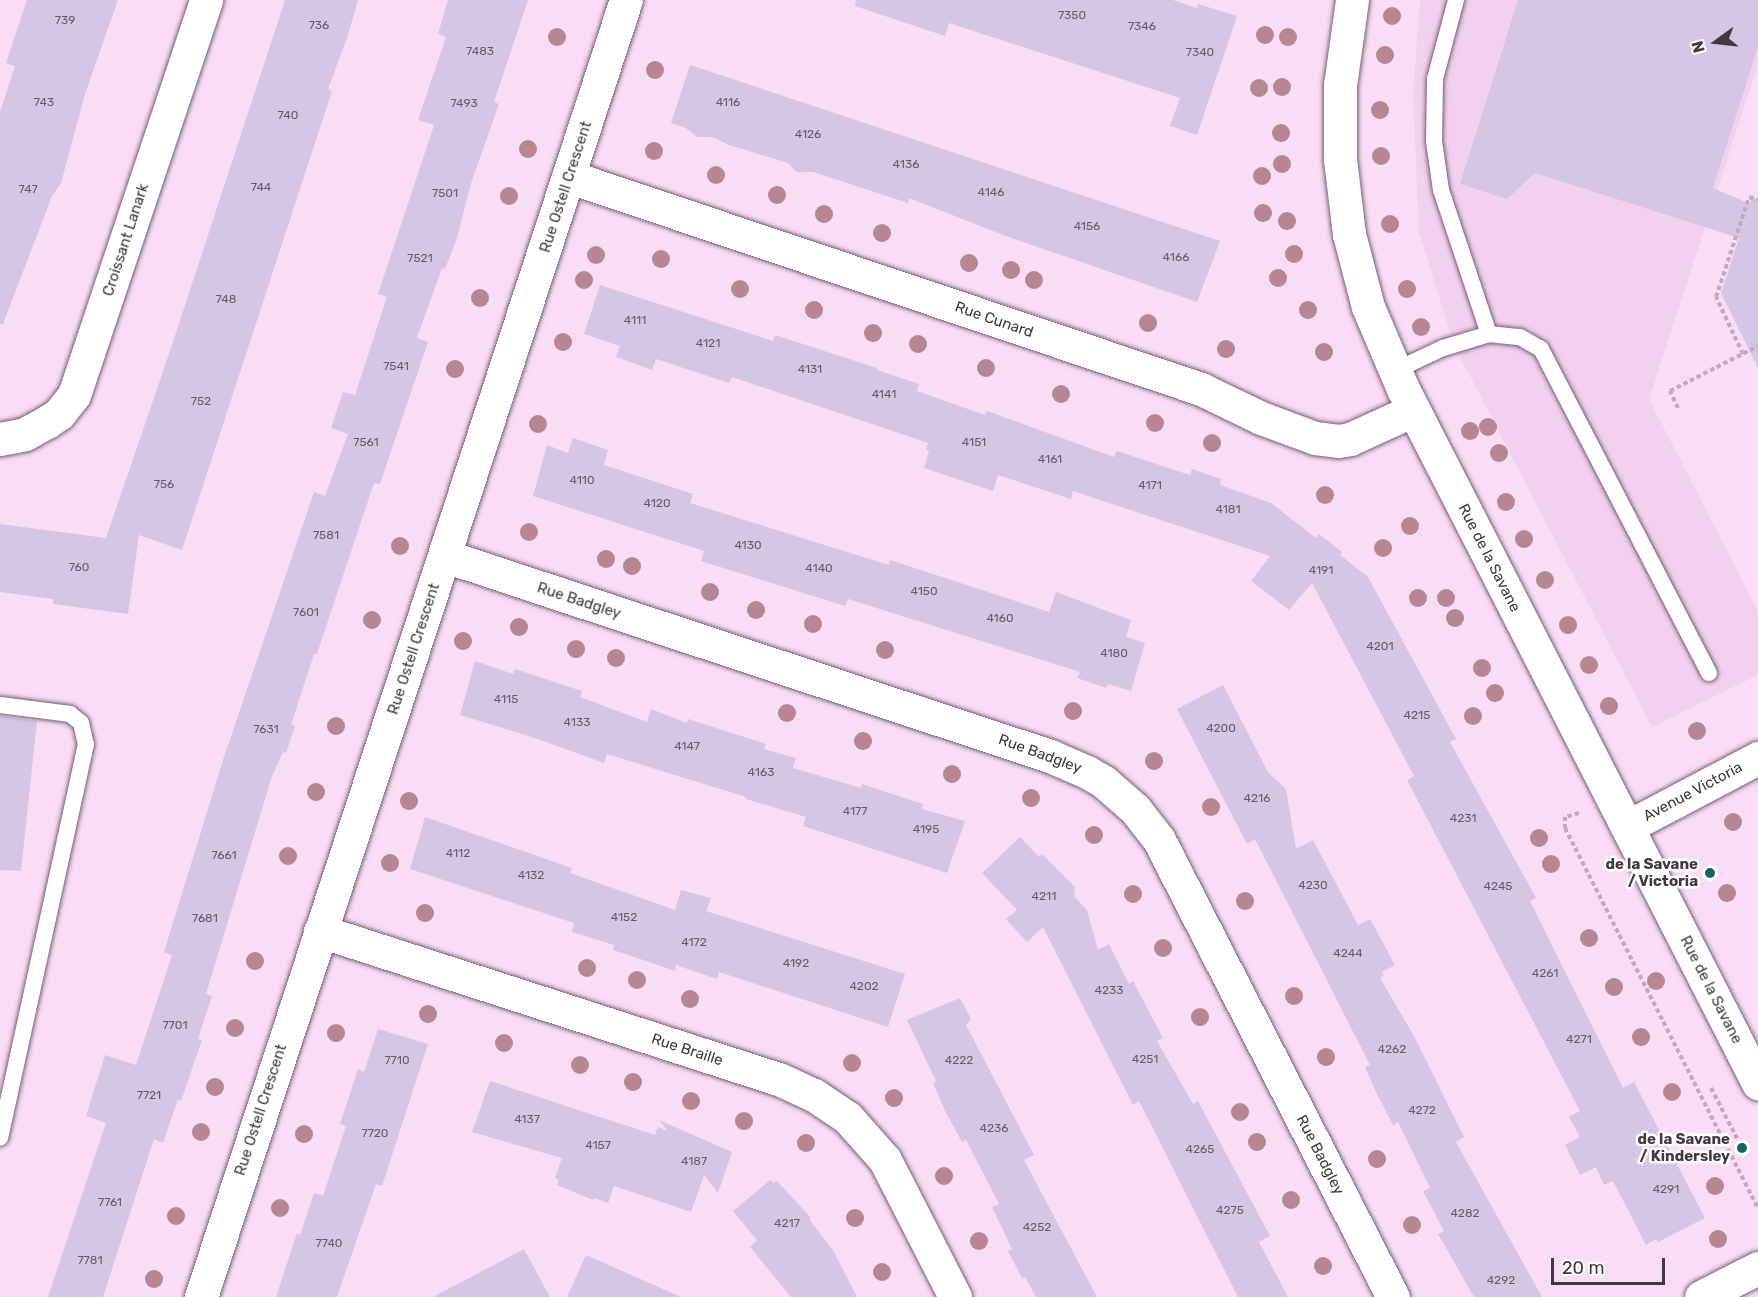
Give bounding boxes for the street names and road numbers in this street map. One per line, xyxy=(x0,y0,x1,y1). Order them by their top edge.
street label: Rue Ostell Crescent xyxy=(536,119,596,255)
street label: Croissant Lanark xyxy=(99,181,153,299)
street label: Rue Cunard xyxy=(952,298,1036,342)
street label: Rue de la Savane xyxy=(1454,501,1524,615)
street label: Rue Badgley xyxy=(535,579,623,623)
street label: Rue Ostell Crescent xyxy=(384,581,444,717)
street label: Rue Badgley xyxy=(996,731,1084,777)
street label: Avenue Victoria xyxy=(1640,758,1746,826)
street label: Rue de la Savane xyxy=(1676,933,1746,1047)
street label: Rue Braille xyxy=(649,1030,725,1070)
street label: Rue Ostell Crescent xyxy=(231,1042,291,1178)
street label: Rue Badgley xyxy=(1292,1112,1348,1198)

